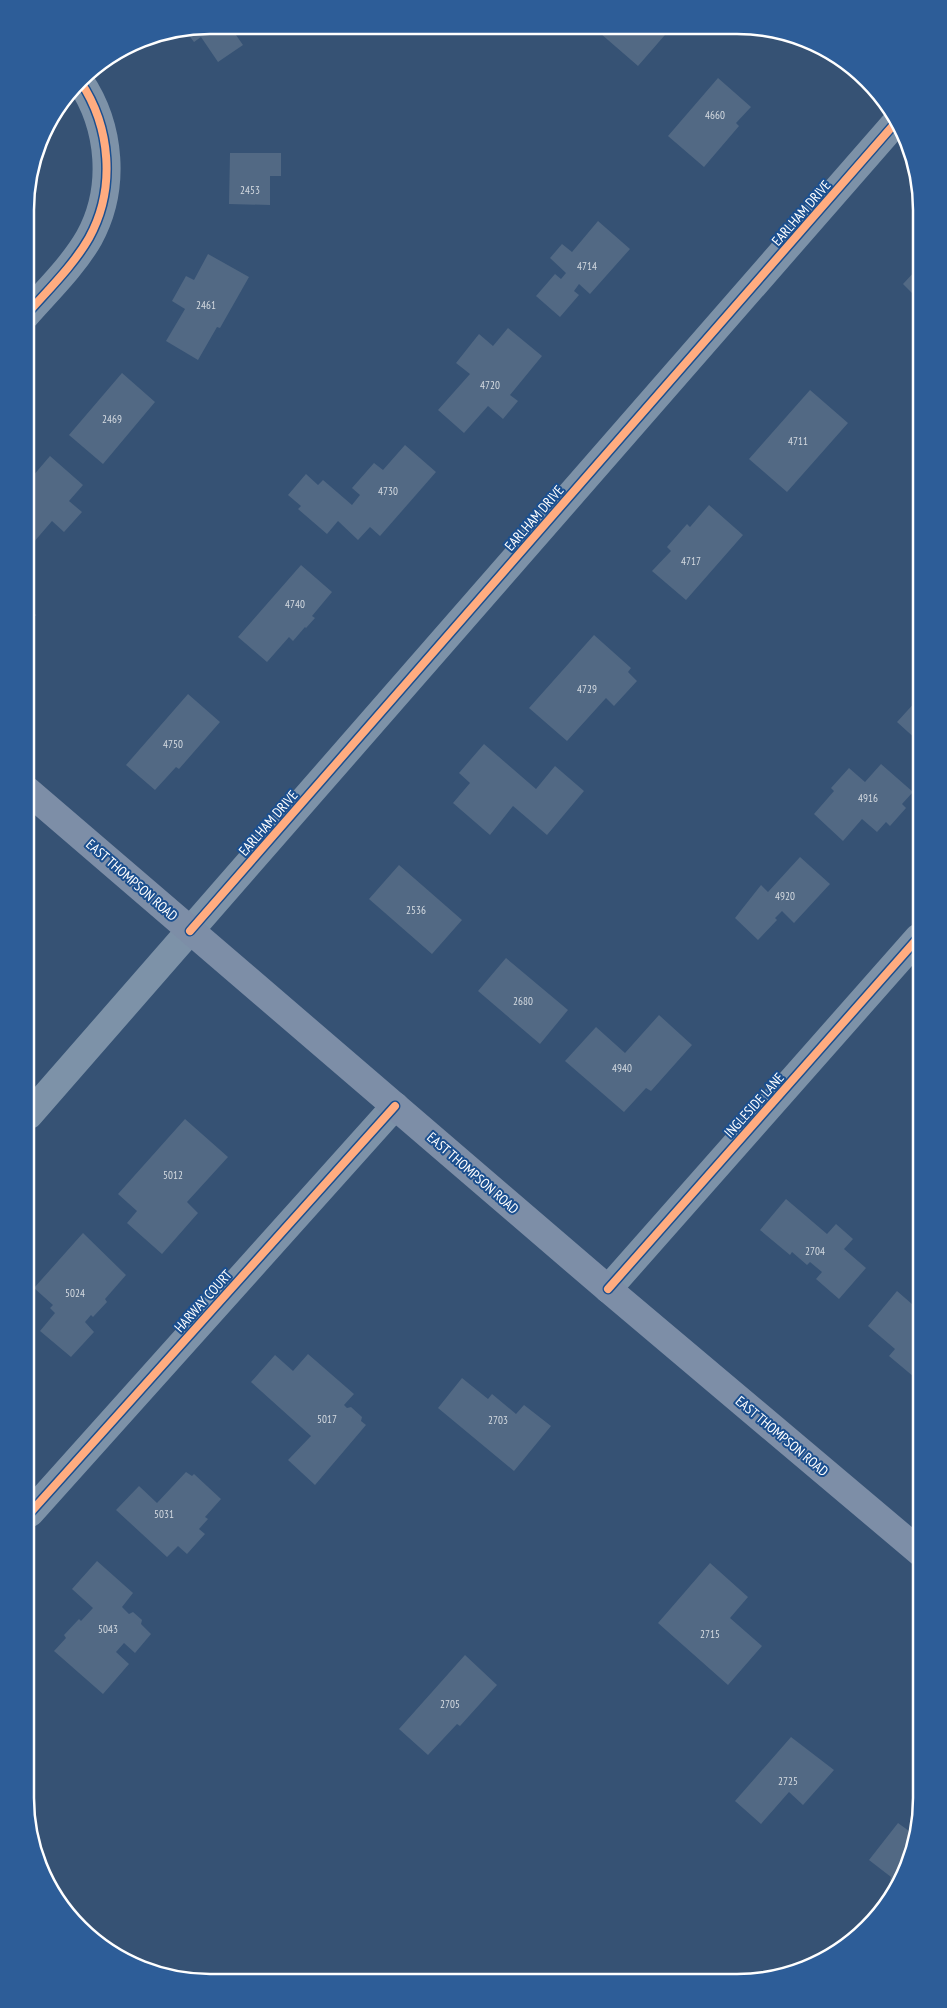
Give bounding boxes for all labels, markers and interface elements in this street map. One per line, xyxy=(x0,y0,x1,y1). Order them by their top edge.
house number: 4660 xyxy=(705,108,725,122)
street label: EARLHAM DRIVE xyxy=(768,177,834,249)
house number: 2453 xyxy=(240,183,260,197)
house number: 4714 xyxy=(577,259,597,273)
house number: 2461 xyxy=(196,298,216,312)
house number: 4720 xyxy=(480,378,500,392)
house number: 2469 xyxy=(102,412,122,426)
house number: 4711 xyxy=(788,434,808,448)
street label: EARLHAM DRIVE xyxy=(501,482,567,554)
house number: 4730 xyxy=(378,484,398,498)
house number: 4717 xyxy=(681,554,701,568)
house number: 4740 xyxy=(285,597,305,611)
house number: 4729 xyxy=(577,682,597,696)
house number: 4750 xyxy=(163,737,183,751)
street label: EARLHAM DRIVE xyxy=(235,787,301,859)
house number: 4916 xyxy=(858,791,878,805)
street label: EAST THOMPSON ROAD xyxy=(82,835,182,925)
house number: 4920 xyxy=(775,889,795,903)
house number: 2536 xyxy=(406,903,426,917)
house number: 2680 xyxy=(513,994,533,1008)
house number: 4940 xyxy=(612,1061,632,1075)
street label: INGLESIDE LANE xyxy=(720,1069,788,1141)
street label: EAST THOMPSON ROAD xyxy=(423,1128,523,1218)
house number: 5012 xyxy=(163,1168,183,1182)
house number: 2704 xyxy=(805,1244,825,1258)
street label: HARWAY COURT xyxy=(170,1266,236,1336)
house number: 5024 xyxy=(65,1286,85,1300)
street label: EAST THOMPSON ROAD xyxy=(732,1392,832,1480)
house number: 5017 xyxy=(317,1412,337,1426)
house number: 2703 xyxy=(488,1413,508,1427)
house number: 5031 xyxy=(154,1507,174,1521)
house number: 5043 xyxy=(98,1622,118,1636)
house number: 2715 xyxy=(700,1627,720,1641)
house number: 2705 xyxy=(440,1697,460,1711)
house number: 2725 xyxy=(778,1774,798,1788)

